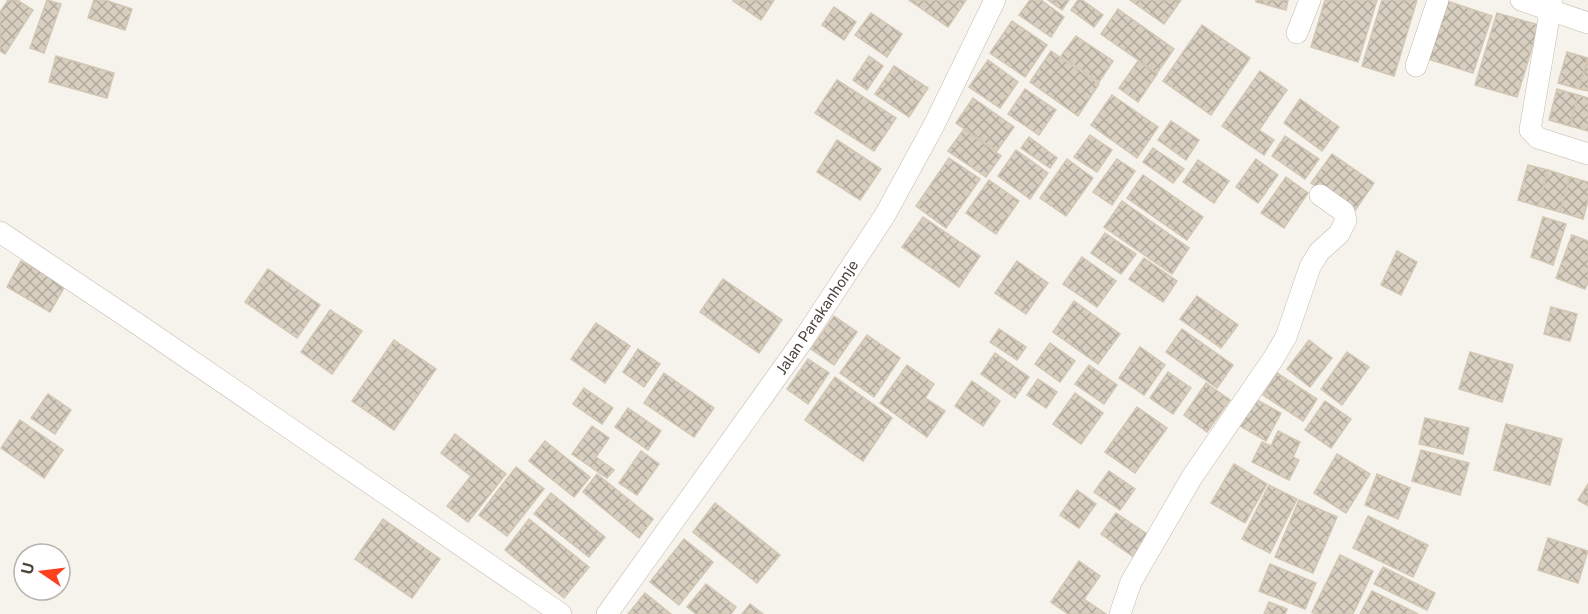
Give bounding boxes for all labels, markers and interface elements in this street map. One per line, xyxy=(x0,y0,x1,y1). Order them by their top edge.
street label: Jalan Parakanhonje xyxy=(772,257,862,377)
north arrow xyxy=(12,542,72,602)
text: U xyxy=(17,561,39,576)

